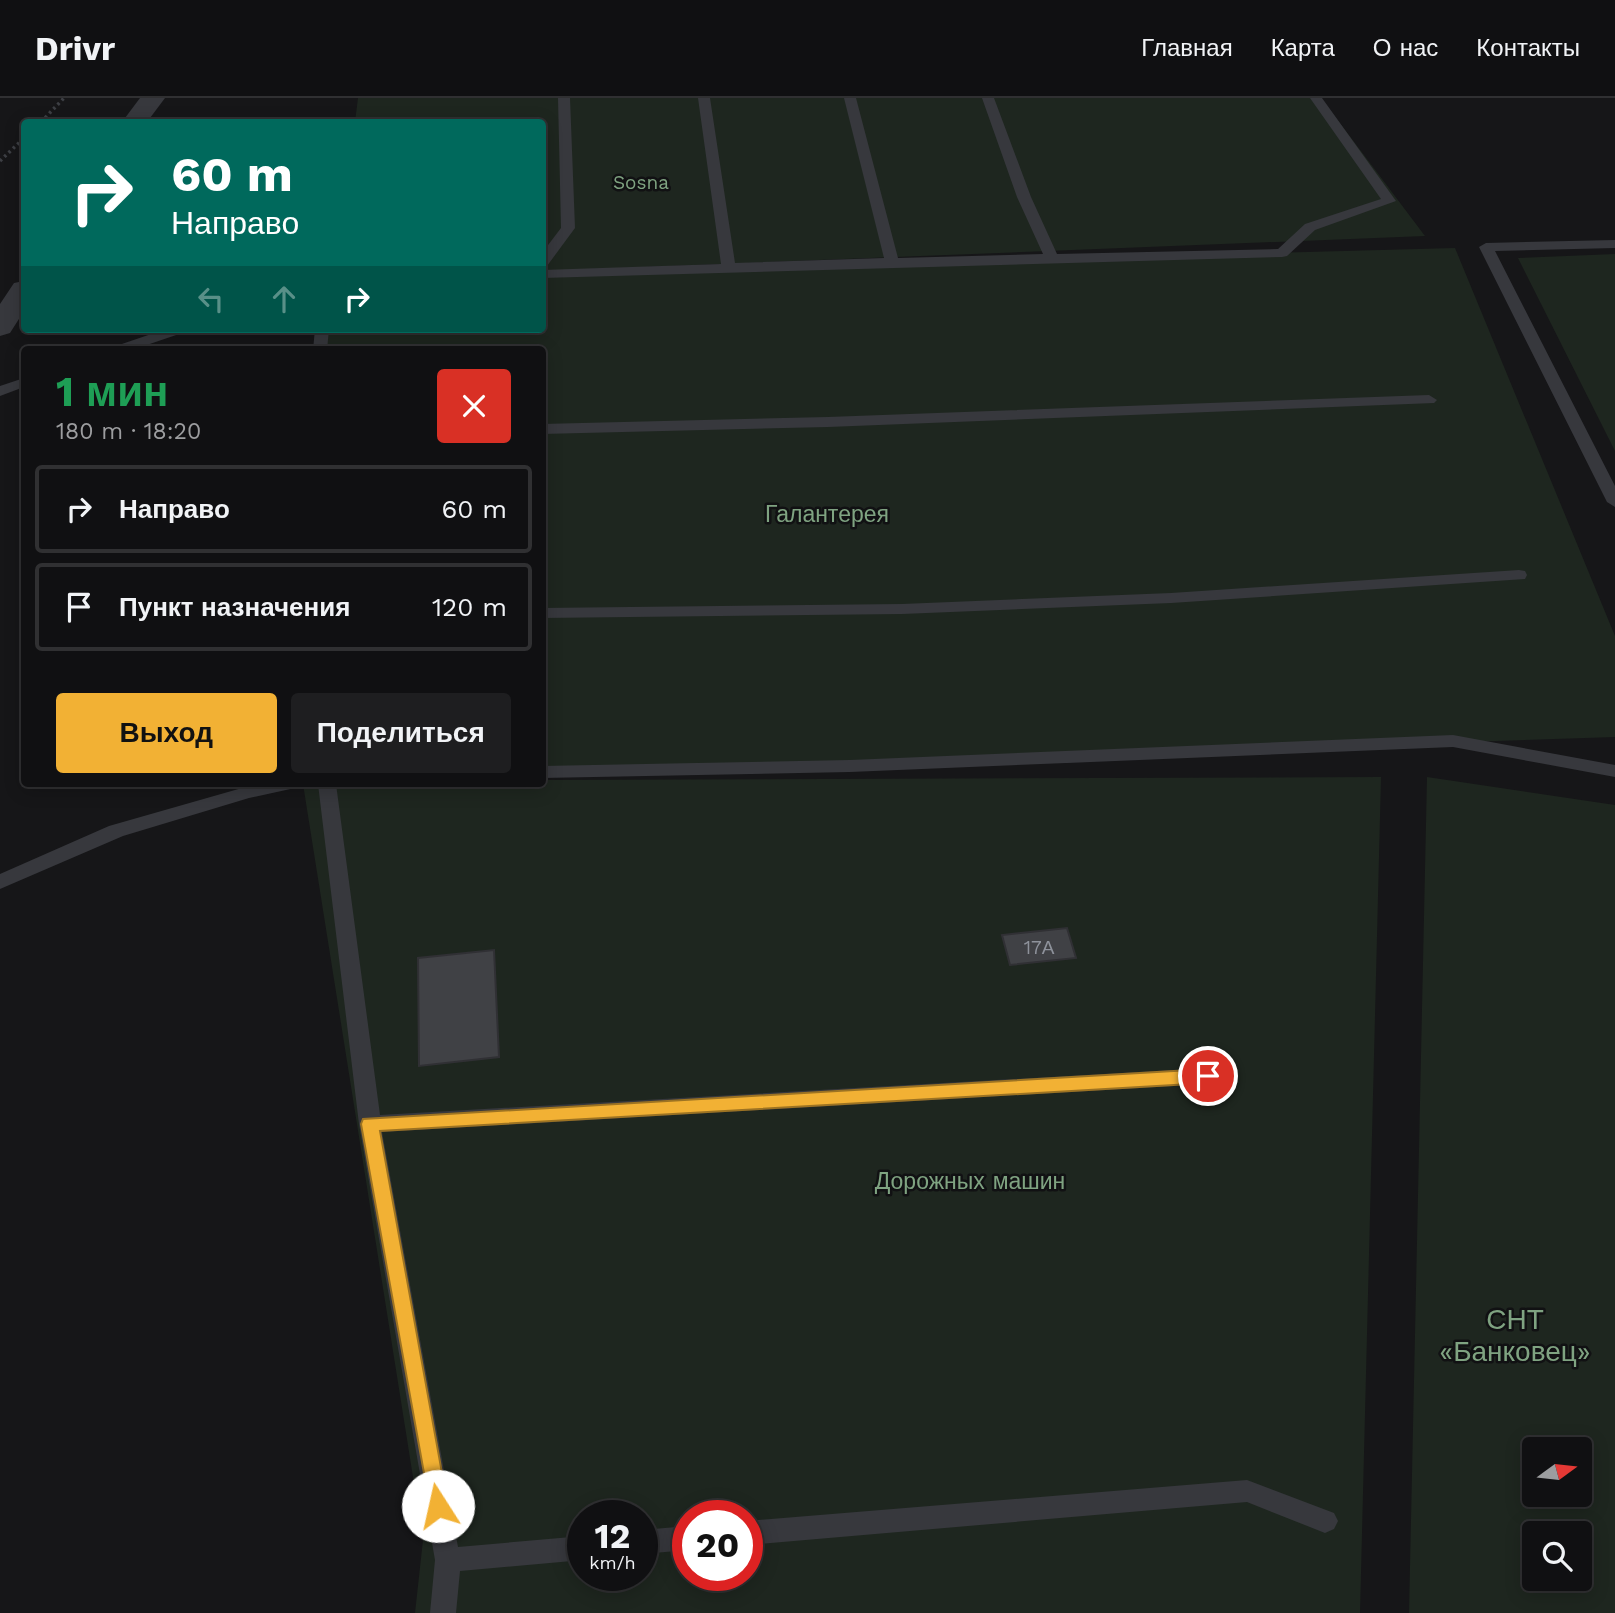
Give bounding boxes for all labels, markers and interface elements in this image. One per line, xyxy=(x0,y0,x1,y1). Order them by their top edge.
text: Drivr xyxy=(35,29,115,68)
text: Главная xyxy=(1141,34,1233,62)
text: Карта xyxy=(1271,34,1335,62)
text: О нас xyxy=(1373,34,1438,62)
text: Контакты xyxy=(1476,34,1580,62)
text: 60 m xyxy=(171,145,293,203)
icon: right xyxy=(56,147,147,238)
park label: Sosna xyxy=(613,171,669,194)
text: Направо xyxy=(171,204,299,242)
icon: left xyxy=(192,280,230,318)
icon: ahead xyxy=(265,280,303,318)
icon: right xyxy=(338,280,376,318)
text: 1 мин xyxy=(56,367,168,416)
button: close xyxy=(437,369,511,443)
text: 180 m · 18:20 xyxy=(56,418,201,445)
icon: right xyxy=(60,490,98,528)
text: Направо xyxy=(119,494,230,524)
text: 60 m xyxy=(441,494,507,524)
park label: Галантерея xyxy=(765,501,889,528)
icon: arrive xyxy=(60,588,98,626)
text: Пункт назначения xyxy=(119,592,350,622)
text: 120 m xyxy=(432,592,507,622)
button: Выход xyxy=(56,693,277,773)
button: Поделиться xyxy=(291,693,511,773)
house number: 17А xyxy=(1024,936,1055,959)
pin xyxy=(1178,1046,1238,1106)
icon: arrive xyxy=(1189,1057,1227,1095)
park label: Дорожных машин xyxy=(875,1168,1065,1195)
park label: СНТ «Банковец» xyxy=(1439,1303,1591,1368)
north arrow xyxy=(1522,1437,1592,1507)
map controls xyxy=(1522,1437,1592,1591)
position arrow xyxy=(401,1469,475,1543)
speed limit sign: 20 xyxy=(672,1500,763,1591)
text: 12 xyxy=(595,1515,630,1557)
button: search xyxy=(1522,1521,1592,1591)
text: km/h xyxy=(589,1552,636,1573)

